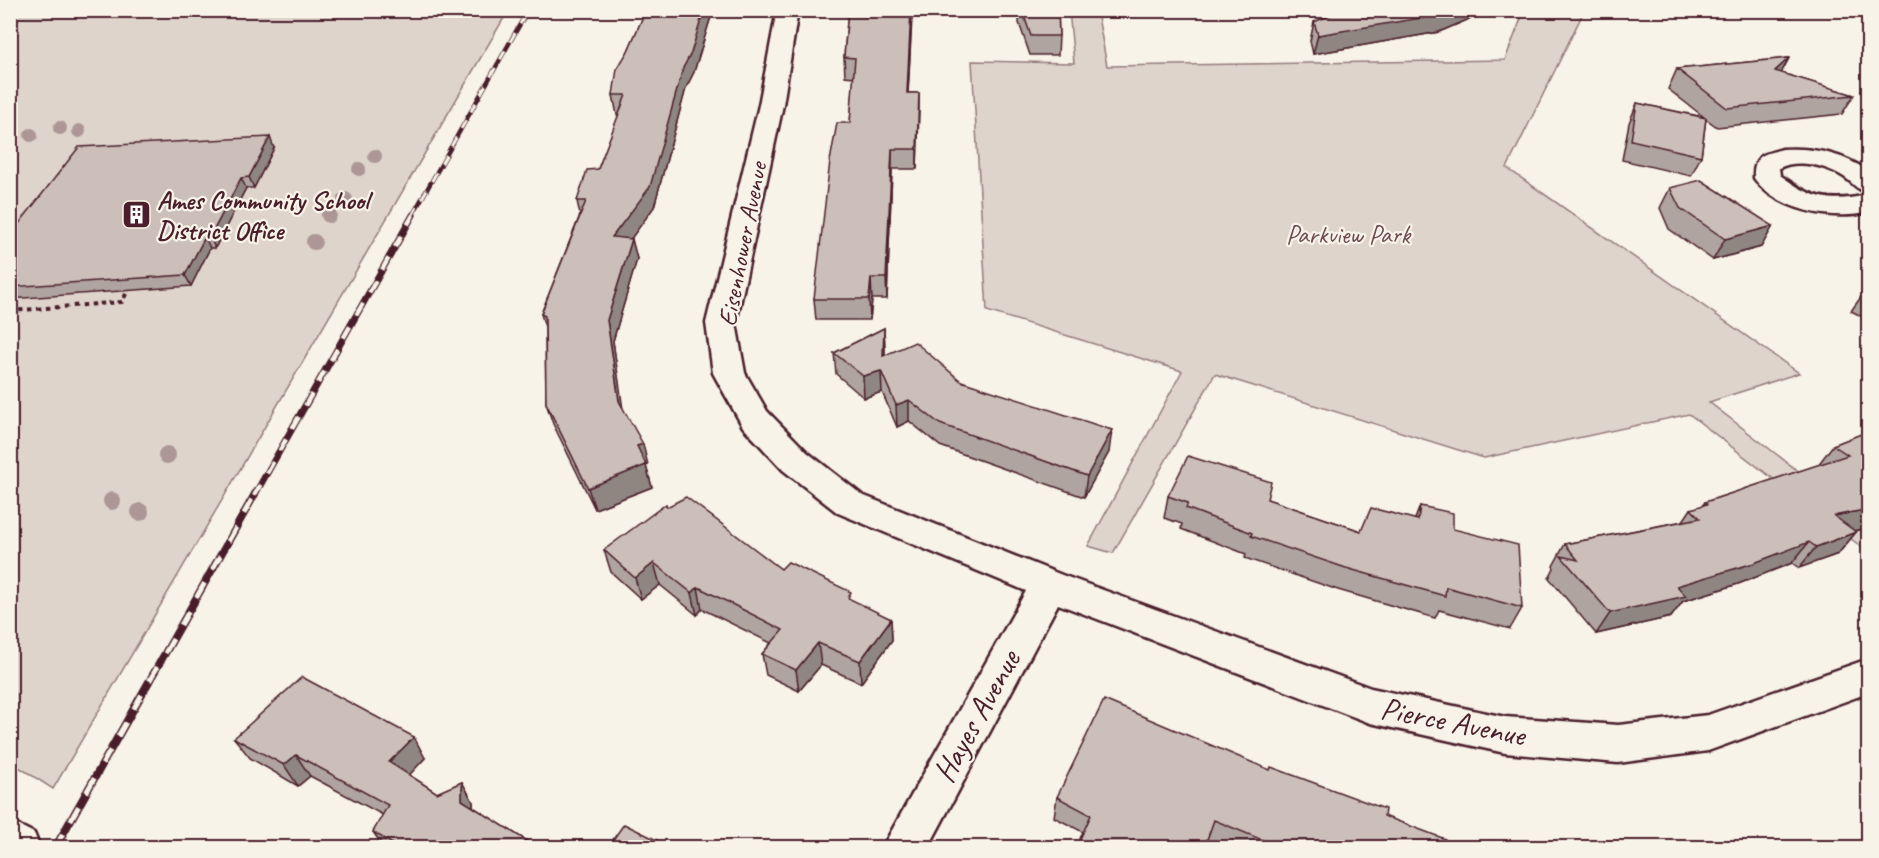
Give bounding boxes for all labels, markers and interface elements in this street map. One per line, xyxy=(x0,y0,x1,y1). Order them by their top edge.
street label: Eisenhower Avenue xyxy=(710,157,775,329)
place label: Ames Community School District Office xyxy=(157,184,374,247)
building icon: Ames Community School District Office xyxy=(120,199,152,231)
park label: Parkview Park xyxy=(1286,218,1413,251)
street label: Hayes Avenue xyxy=(923,641,1031,789)
street label: Pierce Avenue xyxy=(1377,687,1531,756)

